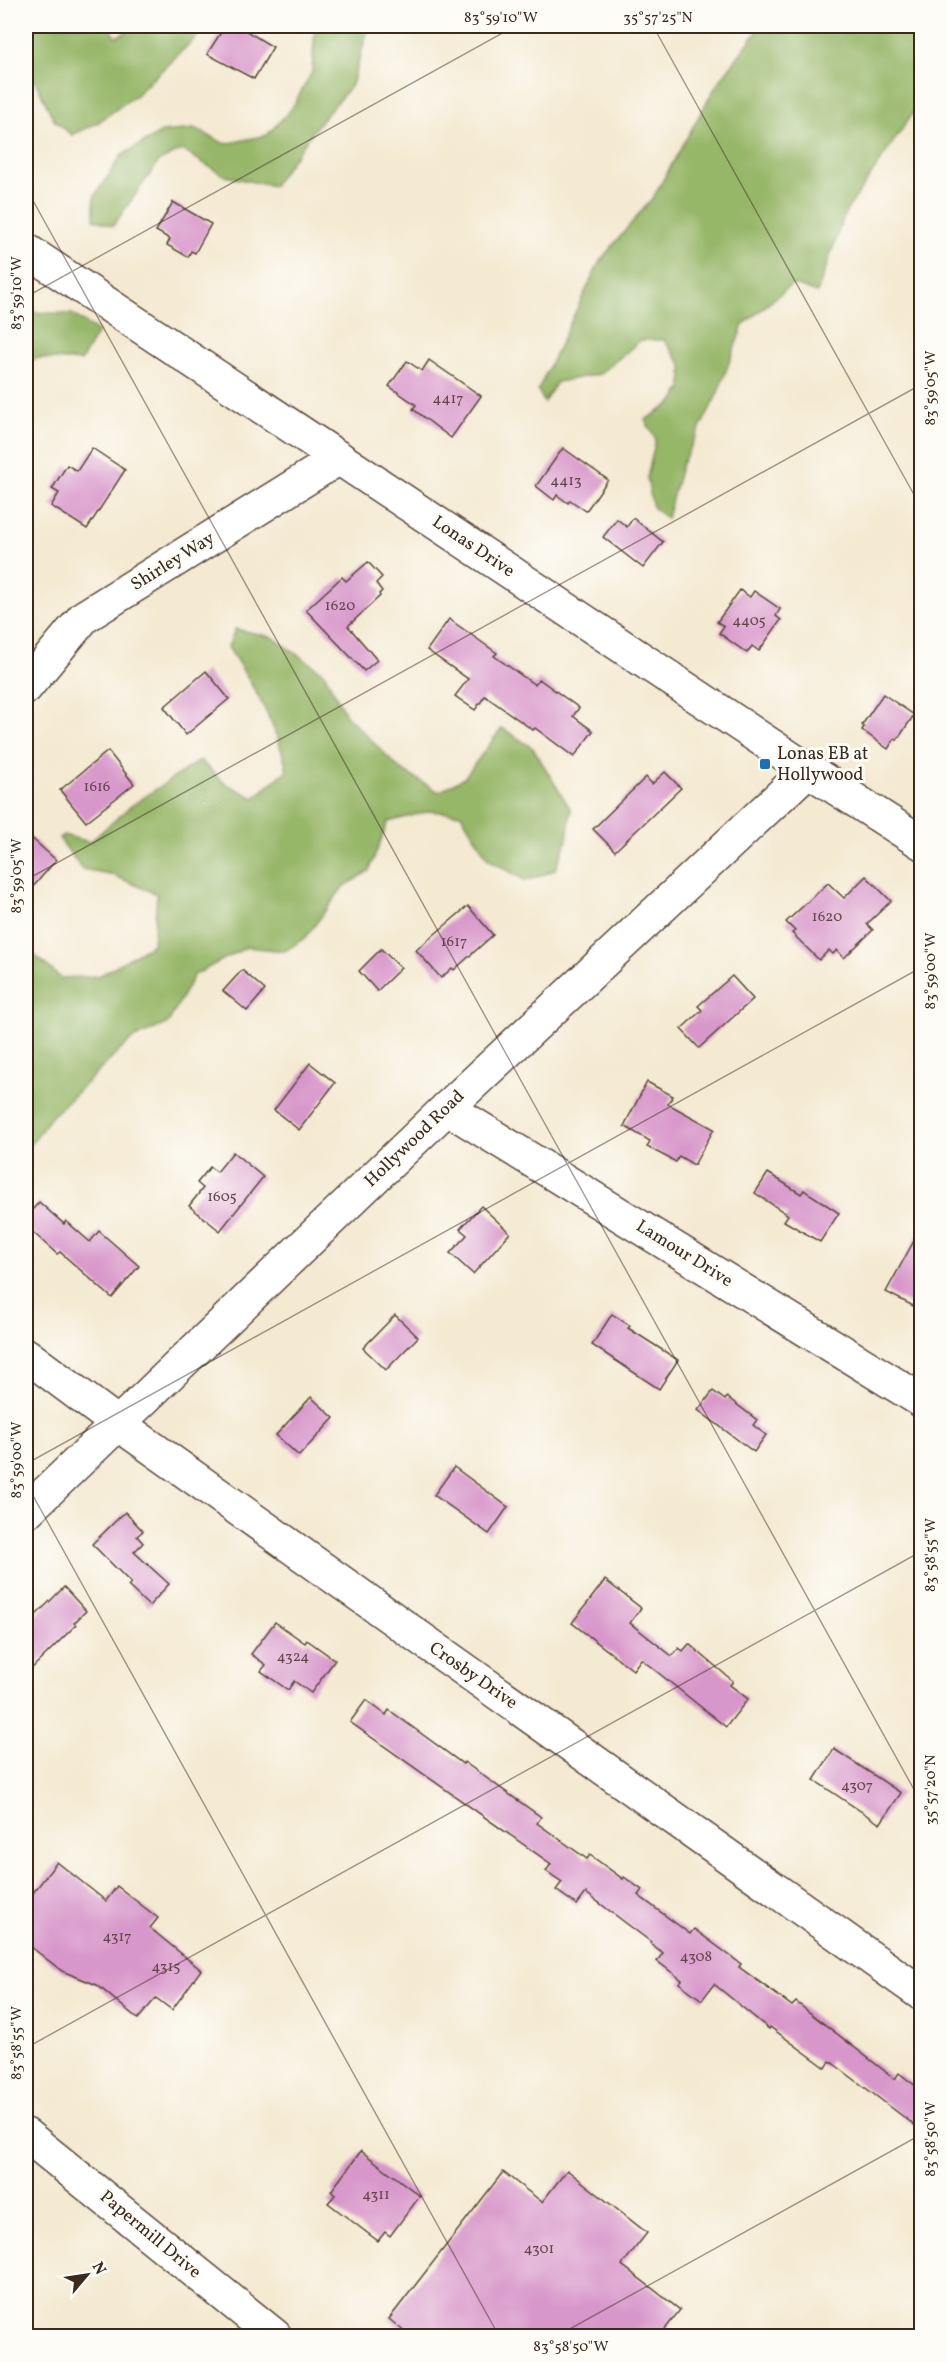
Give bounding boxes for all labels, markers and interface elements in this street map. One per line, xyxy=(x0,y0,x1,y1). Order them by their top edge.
text: 83°59'10"W xyxy=(464,8,538,29)
text: 35°57'25"N xyxy=(623,8,693,29)
text: 83°59'10"W xyxy=(7,256,28,330)
text: 83°59'05"W xyxy=(921,350,942,426)
house number: 4417 xyxy=(432,389,464,410)
house number: 4413 xyxy=(550,471,582,492)
street label: Lonas Drive xyxy=(427,510,519,584)
street label: Shirley Way xyxy=(126,526,220,598)
house number: 1620 xyxy=(325,596,355,617)
house number: 4405 xyxy=(732,611,766,632)
place label: Lonas EB at Hollywood xyxy=(777,742,868,788)
marker: Lonas EB at Hollywood xyxy=(758,757,772,771)
house number: 1616 xyxy=(84,777,110,798)
text: 83°59'05"W xyxy=(7,838,28,914)
house number: 1620 xyxy=(812,907,842,928)
house number: 1617 xyxy=(441,932,467,953)
text: 83°59'00"W xyxy=(921,933,942,1009)
street label: Hollywood Road xyxy=(359,1085,471,1193)
house number: 1605 xyxy=(207,1187,237,1208)
street label: Lamour Drive xyxy=(631,1214,737,1294)
text: 83°59'00"W xyxy=(7,1422,28,1498)
text: 83°58'55"W xyxy=(921,1518,942,1592)
street label: Crosby Drive xyxy=(424,1636,522,1716)
house number: 4324 xyxy=(277,1647,309,1668)
text: 35°57'20"N xyxy=(921,1755,942,1825)
house number: 4307 xyxy=(841,1776,873,1797)
house number: 4317 xyxy=(102,1927,132,1948)
house number: 4308 xyxy=(680,1947,712,1968)
house number: 4315 xyxy=(151,1957,181,1978)
text: 83°58'55"W xyxy=(7,2006,28,2080)
text: 83°58'50"W xyxy=(921,2101,942,2177)
street label: Papermill Drive xyxy=(94,2185,206,2285)
house number: 4311 xyxy=(362,2185,390,2206)
house number: 4301 xyxy=(524,2239,554,2260)
north arrow xyxy=(57,2245,117,2305)
text: N xyxy=(86,2258,111,2279)
text: 83°58'50"W xyxy=(533,2337,609,2358)

